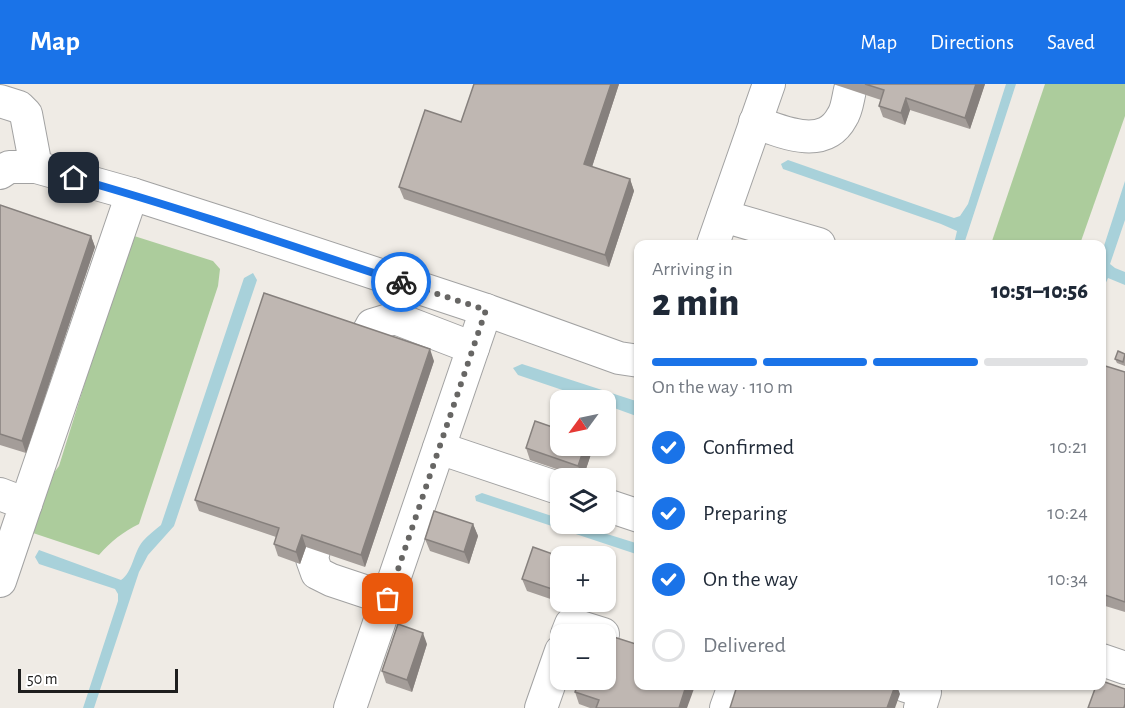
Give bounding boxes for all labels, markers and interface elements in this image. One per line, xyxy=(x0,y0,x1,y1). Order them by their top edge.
text: Map xyxy=(30,28,80,56)
text: Map xyxy=(861,32,897,53)
text: Directions xyxy=(930,32,1014,53)
text: Saved xyxy=(1047,32,1095,53)
pin xyxy=(48,152,99,203)
icon: home xyxy=(57,161,90,194)
courier xyxy=(371,252,431,312)
text: Arriving in xyxy=(652,259,733,279)
icon: bike xyxy=(385,266,418,299)
text: 10:51–10:56 xyxy=(991,280,1088,302)
text: 2 min xyxy=(652,284,739,323)
text: On the way · 110 m xyxy=(652,377,793,397)
north arrow xyxy=(550,390,616,456)
map controls xyxy=(550,390,616,690)
icon: check xyxy=(652,431,685,464)
text: Confirmed xyxy=(703,436,794,458)
text: 10:21 xyxy=(1050,437,1088,457)
button: layers xyxy=(550,468,616,534)
icon: check xyxy=(652,497,685,530)
text: Preparing xyxy=(703,502,787,524)
text: 10:24 xyxy=(1047,503,1088,523)
button: + xyxy=(550,546,616,612)
icon: check xyxy=(652,563,685,596)
text: On the way xyxy=(703,568,798,590)
text: 10:34 xyxy=(1048,569,1088,589)
pin xyxy=(362,573,413,624)
icon: bag xyxy=(371,582,404,615)
button: − xyxy=(550,624,616,690)
text: Delivered xyxy=(703,634,786,656)
scale bar xyxy=(18,666,178,694)
text: 50 m xyxy=(27,671,58,687)

